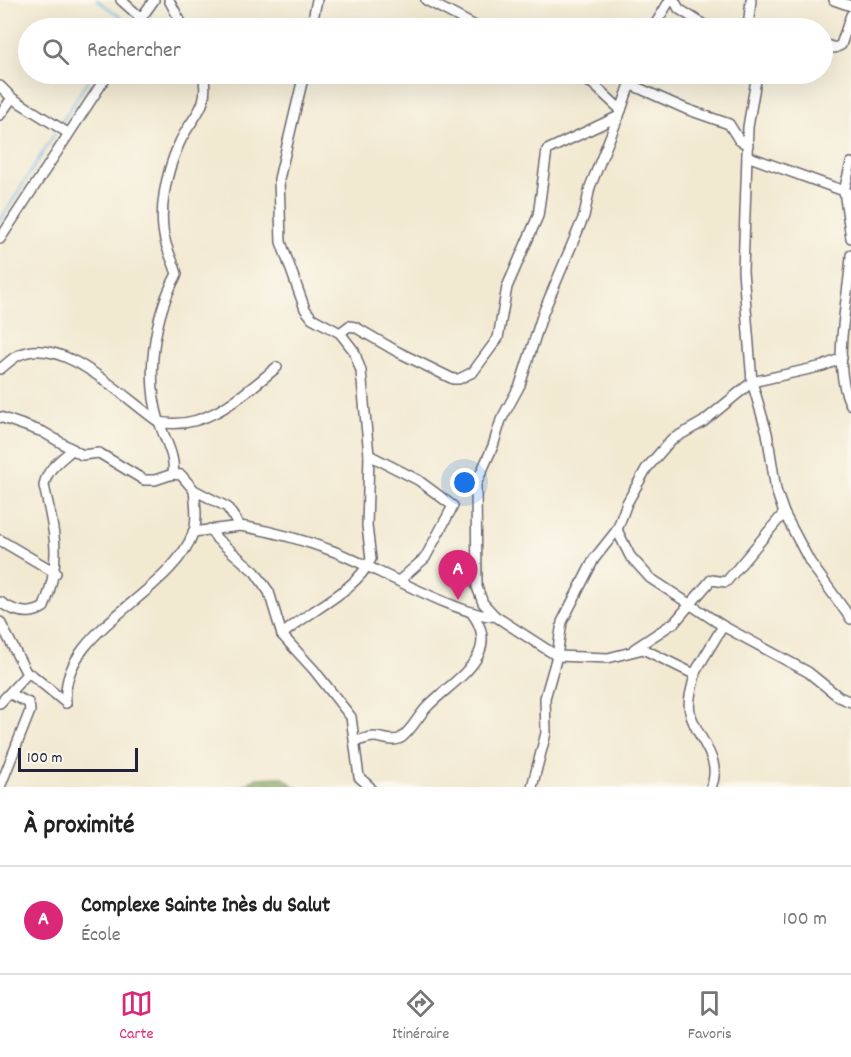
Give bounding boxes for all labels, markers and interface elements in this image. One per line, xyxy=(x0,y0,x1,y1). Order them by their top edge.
search box xyxy=(18,18,833,84)
icon: search xyxy=(39,35,72,68)
text: Rechercher xyxy=(87,36,181,67)
your location xyxy=(450,468,479,497)
pin: A xyxy=(438,550,478,600)
scale bar xyxy=(18,745,138,772)
text: 100 m xyxy=(27,747,63,770)
text: À proximité xyxy=(24,808,134,845)
text: Complexe Sainte Inès du Salut xyxy=(81,891,330,922)
text: A xyxy=(38,906,49,934)
text: 100 m xyxy=(783,906,827,934)
text: École xyxy=(81,922,121,950)
tab: Carte xyxy=(119,987,154,1046)
tab: Itinéraire xyxy=(392,987,449,1046)
tab: Favoris xyxy=(688,987,732,1046)

